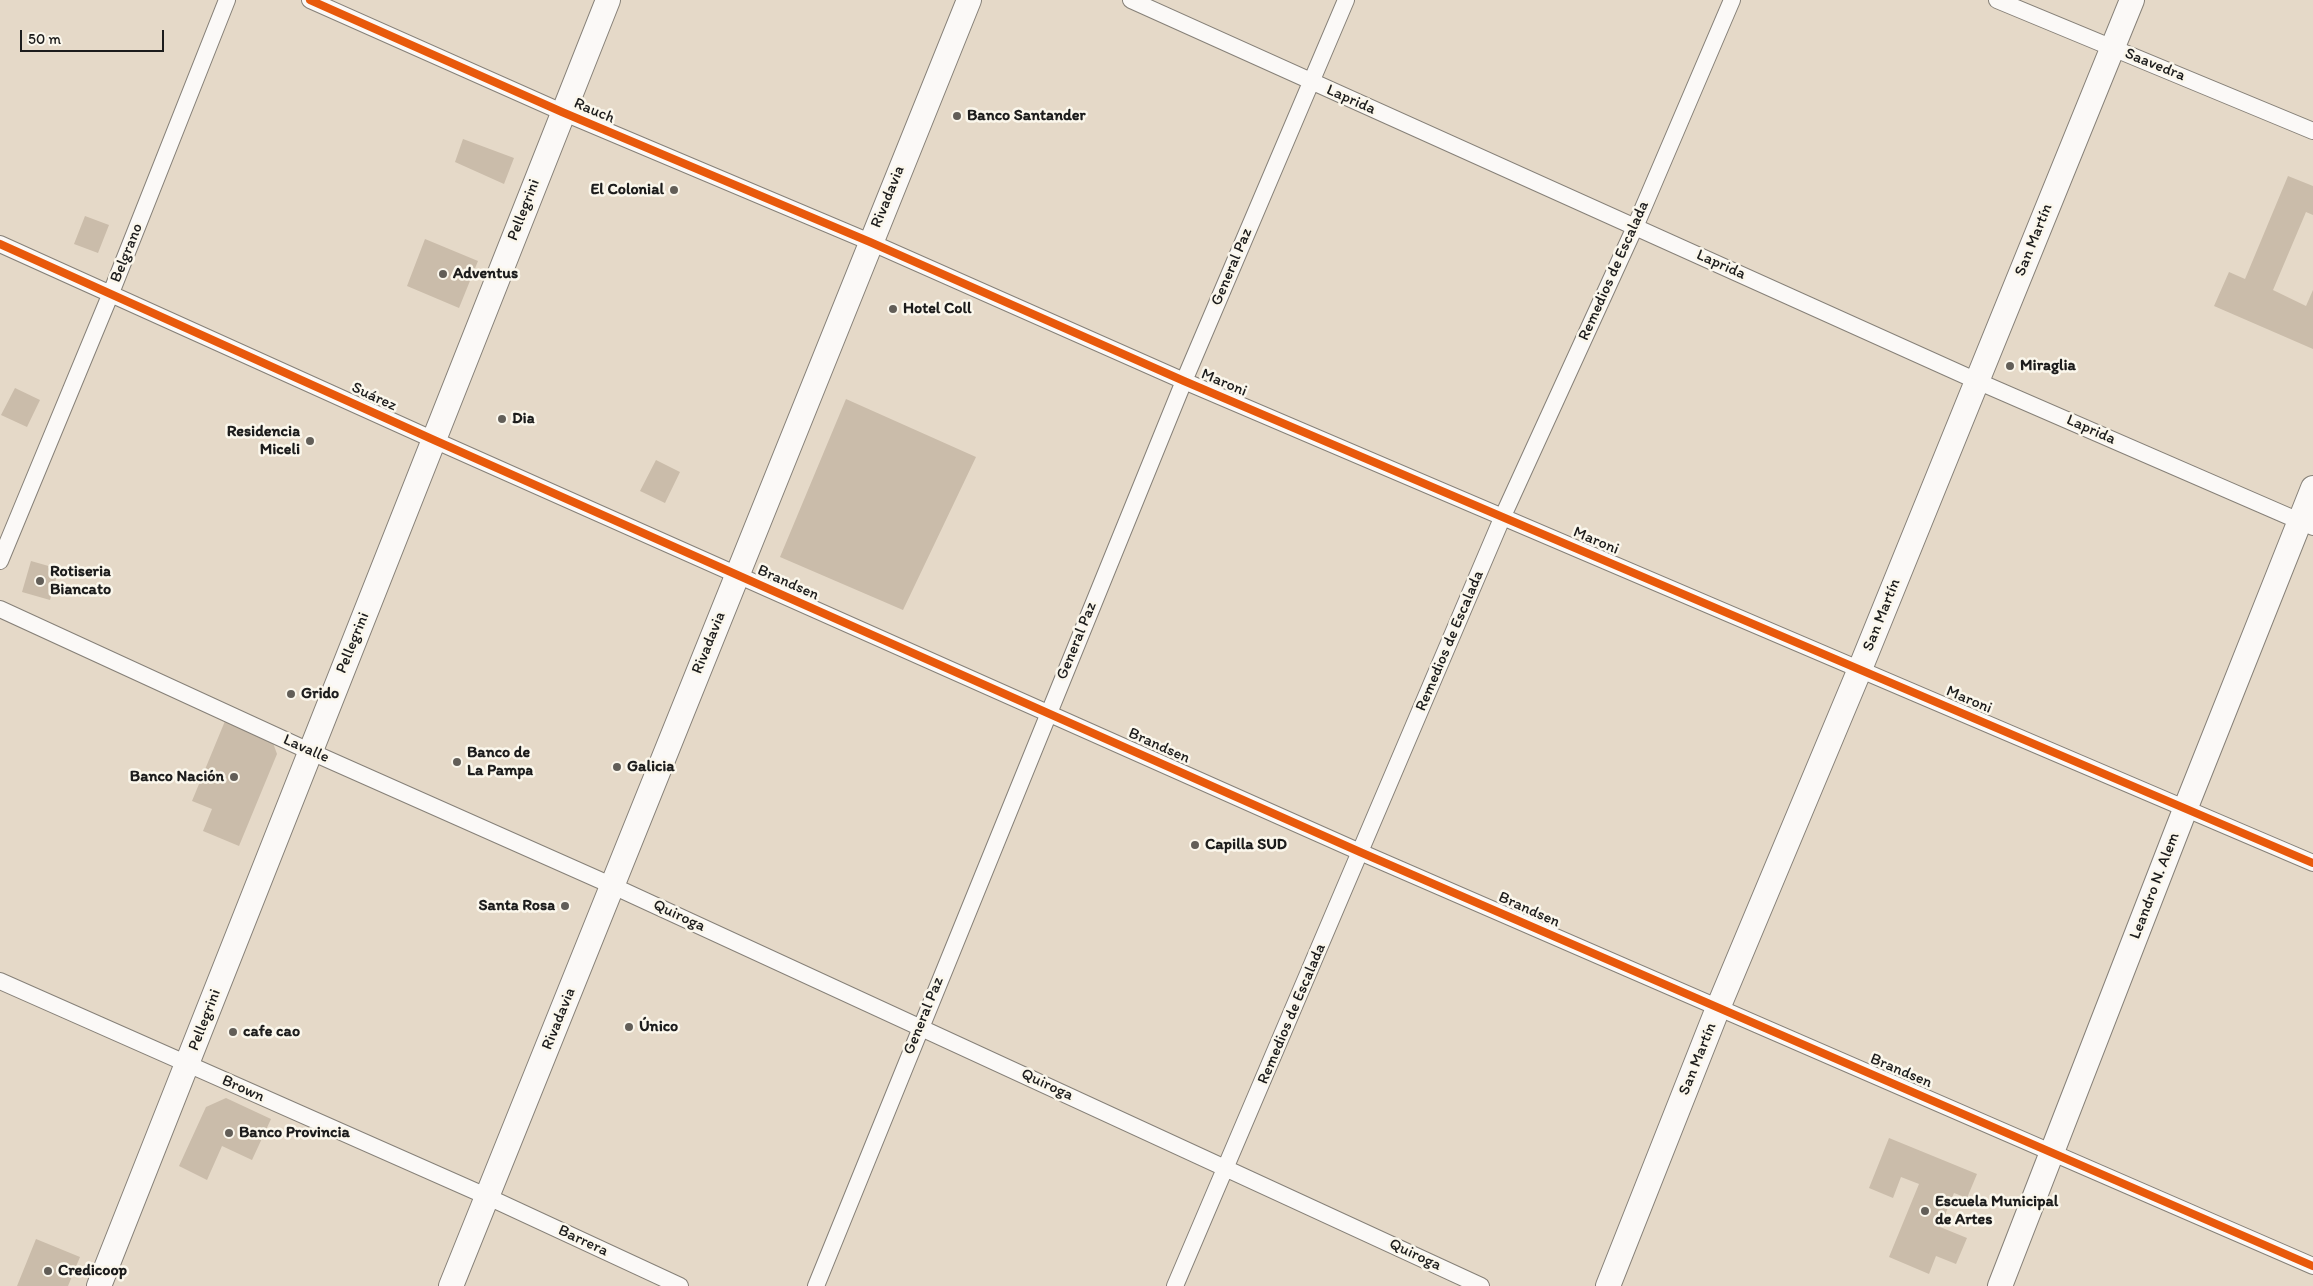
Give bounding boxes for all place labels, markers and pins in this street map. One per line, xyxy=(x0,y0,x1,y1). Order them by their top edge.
place label: Banco Santander xyxy=(967,106,1086,126)
marker: Banco Santander xyxy=(951,110,963,122)
place label: El Colonial xyxy=(590,180,664,200)
marker: El Colonial xyxy=(668,184,680,196)
place label: Adventus xyxy=(453,264,518,284)
marker: Adventus xyxy=(437,268,449,280)
place label: Hotel Coll xyxy=(903,299,971,319)
marker: Hotel Coll xyxy=(887,303,899,315)
place label: Miraglia xyxy=(2020,356,2076,376)
marker: Miraglia xyxy=(2004,360,2016,372)
place label: Dia xyxy=(512,409,535,429)
marker: Dia xyxy=(496,413,508,425)
place label: Residencia Miceli xyxy=(227,422,300,460)
marker: Residencia Miceli xyxy=(304,435,316,447)
place label: Rotiseria Biancato xyxy=(50,562,111,600)
marker: Rotiseria Biancato xyxy=(34,575,46,587)
place label: Grido xyxy=(301,684,339,704)
marker: Grido xyxy=(285,688,297,700)
place label: Banco de La Pampa xyxy=(467,743,533,781)
marker: Banco de La Pampa xyxy=(451,756,463,768)
place label: Galicia xyxy=(627,757,675,777)
marker: Galicia xyxy=(611,761,623,773)
place label: Banco Nación xyxy=(130,767,224,787)
marker: Banco Nación xyxy=(228,771,240,783)
place label: Capilla SUD xyxy=(1205,835,1287,855)
marker: Capilla SUD xyxy=(1189,839,1201,851)
place label: Santa Rosa xyxy=(478,896,555,916)
marker: Santa Rosa xyxy=(559,900,571,912)
place label: Único xyxy=(639,1017,678,1037)
marker: Único xyxy=(623,1021,635,1033)
place label: cafe cao xyxy=(243,1022,300,1042)
marker: cafe cao xyxy=(227,1026,239,1038)
place label: Banco Provincia xyxy=(239,1123,350,1143)
marker: Banco Provincia xyxy=(223,1127,235,1139)
place label: Escuela Municipal de Artes xyxy=(1935,1192,2058,1230)
marker: Escuela Municipal de Artes xyxy=(1919,1205,1931,1217)
place label: Credicoop xyxy=(58,1261,127,1281)
marker: Credicoop xyxy=(42,1265,54,1277)

